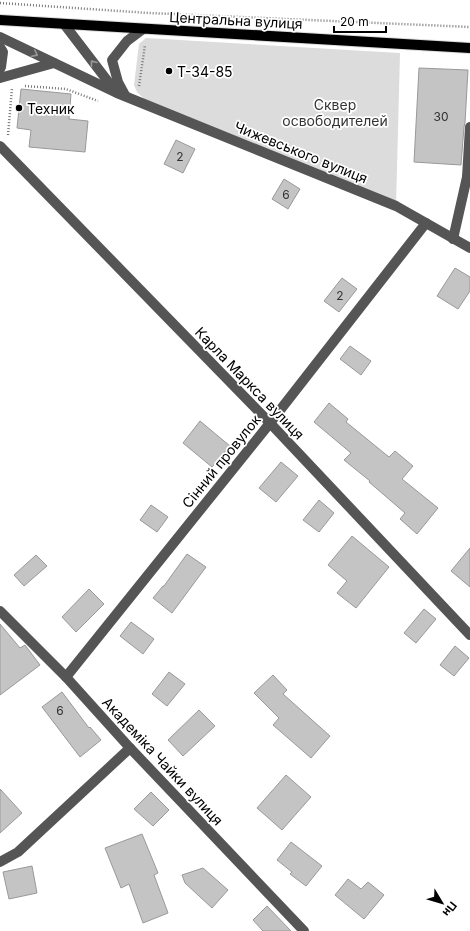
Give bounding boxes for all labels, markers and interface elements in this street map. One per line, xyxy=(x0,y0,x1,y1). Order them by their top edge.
street label: Центральна вулиця xyxy=(169,8,303,32)
scale bar xyxy=(334,8,386,34)
text: 20 m xyxy=(340,14,369,29)
one-way arrow xyxy=(31,49,38,57)
one-way arrow xyxy=(91,60,98,67)
place label: Т-34-85 xyxy=(177,63,233,80)
marker: Т-34-85 xyxy=(164,66,174,76)
park label: Сквер освободителей xyxy=(282,96,388,129)
place label: Техник xyxy=(27,100,75,117)
marker: Техник xyxy=(14,103,24,113)
house number: 30 xyxy=(434,109,448,124)
street label: Чижевського вулиця xyxy=(232,117,370,187)
house number: 2 xyxy=(176,149,184,164)
house number: 6 xyxy=(282,187,290,202)
house number: 2 xyxy=(336,288,344,303)
street label: Карла Маркса вулиця xyxy=(192,323,308,443)
street label: Сінний провулок xyxy=(178,411,264,511)
street label: Академіка Чайки вулиця xyxy=(99,693,227,829)
house number: 6 xyxy=(56,703,64,718)
north arrow xyxy=(422,883,462,923)
text: Пн xyxy=(440,899,460,920)

